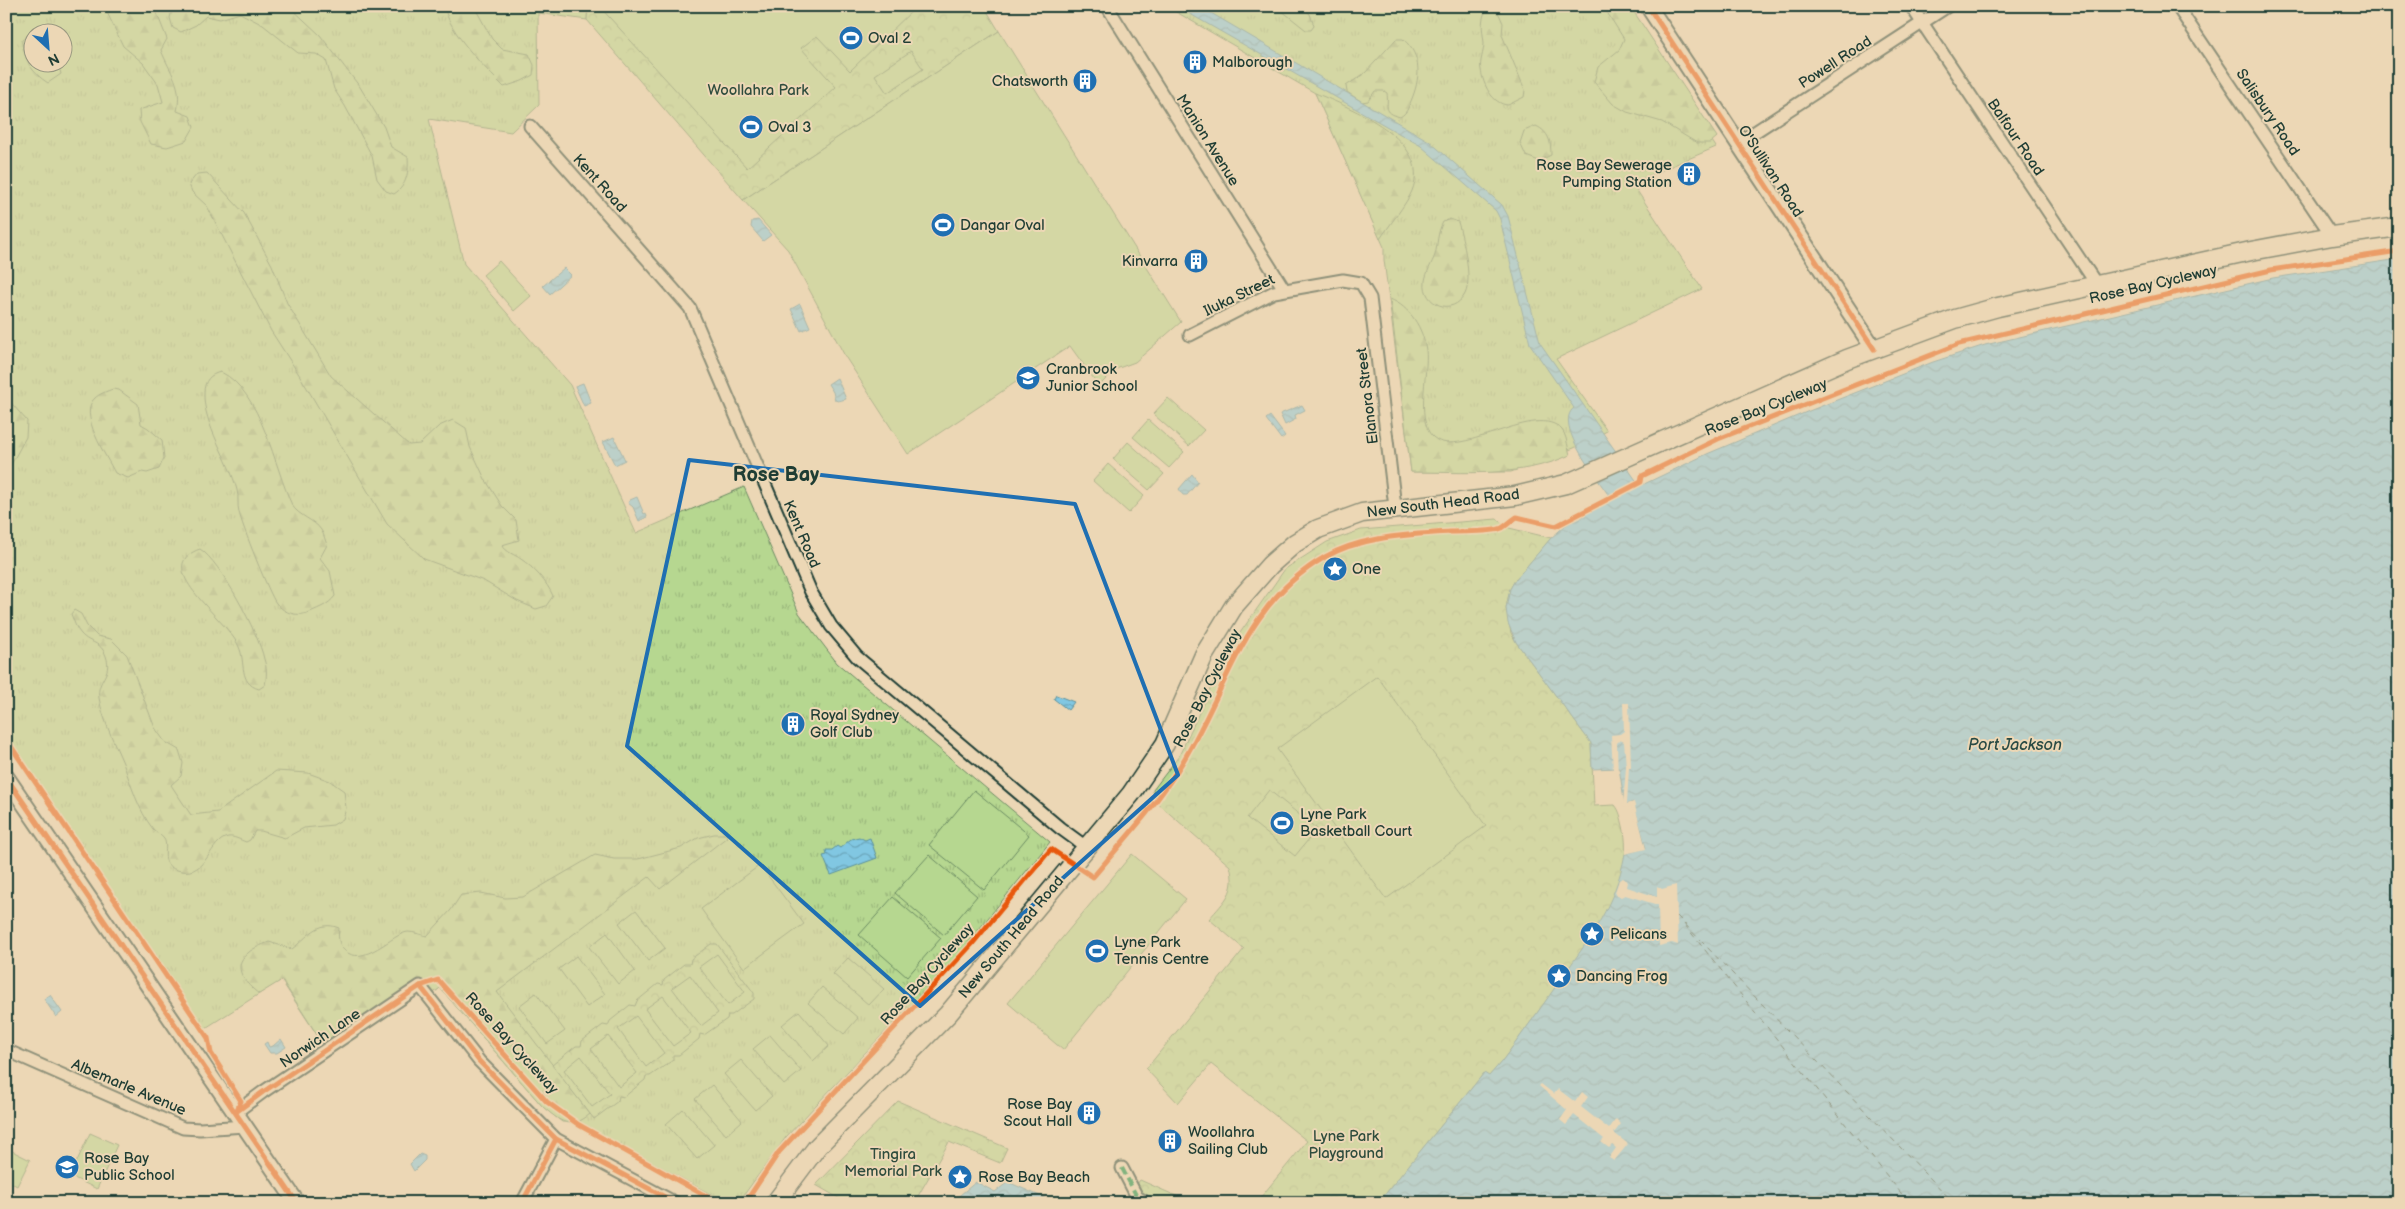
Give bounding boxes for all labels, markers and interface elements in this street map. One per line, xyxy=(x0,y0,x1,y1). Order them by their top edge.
north arrow xyxy=(22,22,72,72)
sports icon: Oval 2 xyxy=(838,25,864,51)
place label: Oval 2 xyxy=(868,29,911,48)
street label: Powell Road xyxy=(1795,32,1875,93)
text: N xyxy=(45,49,62,69)
building icon: Malborough xyxy=(1182,49,1208,75)
place label: Malborough xyxy=(1212,53,1293,72)
street label: Salisbury Road xyxy=(2232,65,2304,159)
building icon: Chatsworth xyxy=(1072,68,1098,94)
place label: Chatsworth xyxy=(992,72,1068,91)
park label: Woollahra Park xyxy=(708,81,809,100)
street label: Manion Avenue xyxy=(1172,91,1243,190)
street label: Balfour Road xyxy=(1983,95,2048,179)
sports icon: Oval 3 xyxy=(738,114,764,140)
place label: Oval 3 xyxy=(768,118,812,137)
street label: O'Sullivan Road xyxy=(1734,122,1807,221)
street label: Kent Road xyxy=(569,150,631,216)
place label: Rose Bay Sewerage Pumping Station xyxy=(1536,156,1672,192)
building icon: Rose Bay Sewerage Pumping Station xyxy=(1676,161,1702,187)
sports icon: Dangar Oval xyxy=(930,212,956,238)
place label: Dangar Oval xyxy=(960,216,1045,235)
building icon: Kinvarra xyxy=(1183,248,1209,274)
place label: Kinvarra xyxy=(1122,252,1178,271)
street label: Rose Bay Cycleway xyxy=(2087,260,2219,308)
street label: Iluka Street xyxy=(1201,270,1278,321)
street label: Elanora Street xyxy=(1352,346,1383,445)
place label: Cranbrook Junior School xyxy=(1046,360,1138,396)
school or university icon: Cranbrook Junior School xyxy=(1015,365,1041,391)
street label: Rose Bay Cycleway xyxy=(1702,374,1830,441)
district label: Rose Bay xyxy=(733,463,820,487)
street label: New South Head Road xyxy=(1365,485,1521,522)
street label: Kent Road xyxy=(779,497,824,571)
place icon: One xyxy=(1322,556,1348,582)
place label: One xyxy=(1352,560,1381,579)
street label: Rose Bay Cycleway xyxy=(1169,626,1246,751)
place label: Royal Sydney Golf Club xyxy=(810,706,899,742)
building icon: Royal Sydney Golf Club xyxy=(780,711,806,737)
water label: Port Jackson xyxy=(1968,736,2062,755)
place label: Lyne Park Basketball Court xyxy=(1300,805,1412,841)
sports icon: Lyne Park Basketball Court xyxy=(1269,810,1295,836)
street label: New South Head Road xyxy=(955,872,1068,1002)
street label: Rose Bay Cycleway xyxy=(877,919,978,1029)
place icon: Pelicans xyxy=(1579,921,1605,947)
place label: Pelicans xyxy=(1610,925,1668,944)
place label: Lyne Park Tennis Centre xyxy=(1114,933,1209,969)
sports icon: Lyne Park Tennis Centre xyxy=(1084,938,1110,964)
place icon: Dancing Frog xyxy=(1546,963,1572,989)
place label: Dancing Frog xyxy=(1576,967,1668,986)
street label: Rose Bay Cycleway xyxy=(461,988,563,1098)
street label: Norwich Lane xyxy=(276,1004,364,1072)
street label: Albemarle Avenue xyxy=(69,1055,189,1120)
place label: Rose Bay Scout Hall xyxy=(1003,1095,1072,1131)
building icon: Rose Bay Scout Hall xyxy=(1076,1100,1102,1126)
place label: Woollahra Sailing Club xyxy=(1188,1123,1268,1159)
park label: Lyne Park Playground xyxy=(1308,1127,1384,1163)
building icon: Woollahra Sailing Club xyxy=(1157,1128,1183,1154)
park label: Tingira Memorial Park xyxy=(844,1145,942,1181)
place label: Rose Bay Public School xyxy=(84,1149,175,1185)
school or university icon: Rose Bay Public School xyxy=(54,1154,80,1180)
place icon: Rose Bay Beach xyxy=(947,1164,973,1190)
place label: Rose Bay Beach xyxy=(978,1168,1090,1187)

